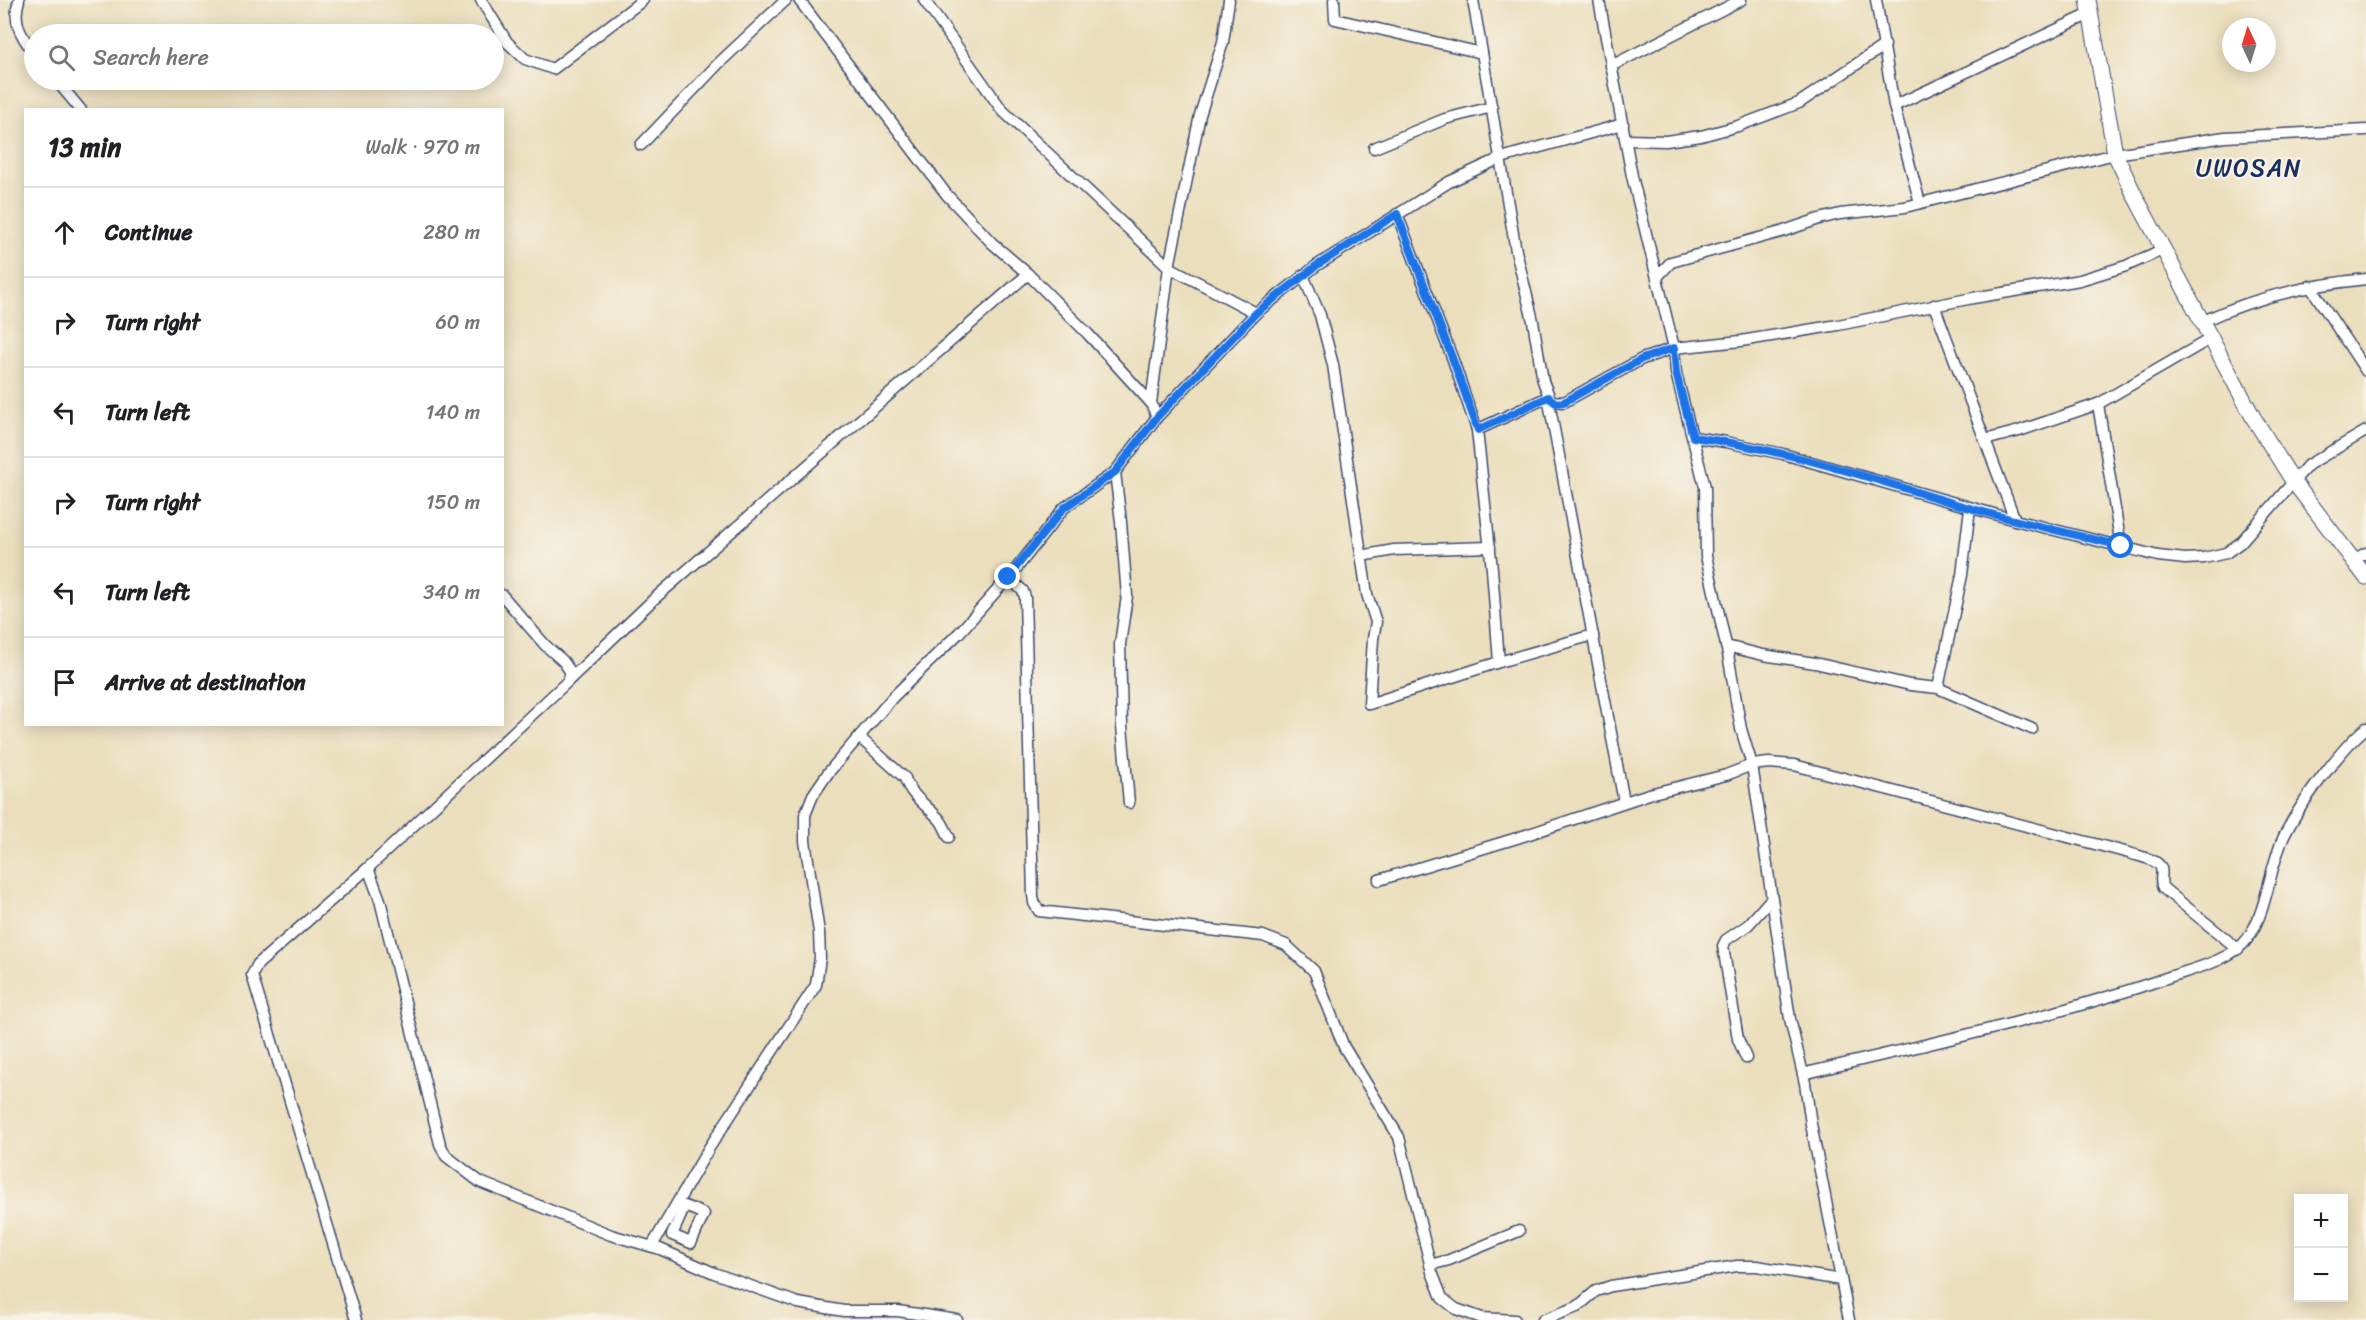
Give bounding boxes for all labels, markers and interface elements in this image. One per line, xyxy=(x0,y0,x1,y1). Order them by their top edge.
north arrow xyxy=(2222,18,2276,72)
search box xyxy=(24,24,504,90)
text: Search here xyxy=(93,38,209,77)
icon: search xyxy=(45,41,78,74)
text: 13 min xyxy=(48,124,121,170)
text: Walk · 970 m xyxy=(366,130,480,165)
district label: UWOSAN xyxy=(2196,147,2302,189)
text: Continue xyxy=(105,213,193,252)
text: 280 m xyxy=(423,215,480,250)
icon: ahead xyxy=(48,216,81,249)
text: Turn right xyxy=(105,303,200,342)
text: 60 m xyxy=(435,305,480,340)
icon: right xyxy=(48,306,81,339)
text: Turn left xyxy=(105,393,190,432)
text: 140 m xyxy=(426,395,480,430)
icon: left xyxy=(48,396,81,429)
text: Turn right xyxy=(105,483,200,522)
text: 150 m xyxy=(426,485,480,520)
icon: right xyxy=(48,486,81,519)
route start xyxy=(2107,532,2133,558)
route end xyxy=(994,563,1020,589)
text: Turn left xyxy=(105,573,190,612)
text: 340 m xyxy=(423,575,480,610)
icon: left xyxy=(48,576,81,609)
text: Arrive at destination xyxy=(105,663,306,702)
icon: arrive xyxy=(48,666,81,699)
map controls xyxy=(2294,1194,2348,1302)
button: + xyxy=(2294,1194,2348,1248)
button: − xyxy=(2294,1248,2348,1302)

